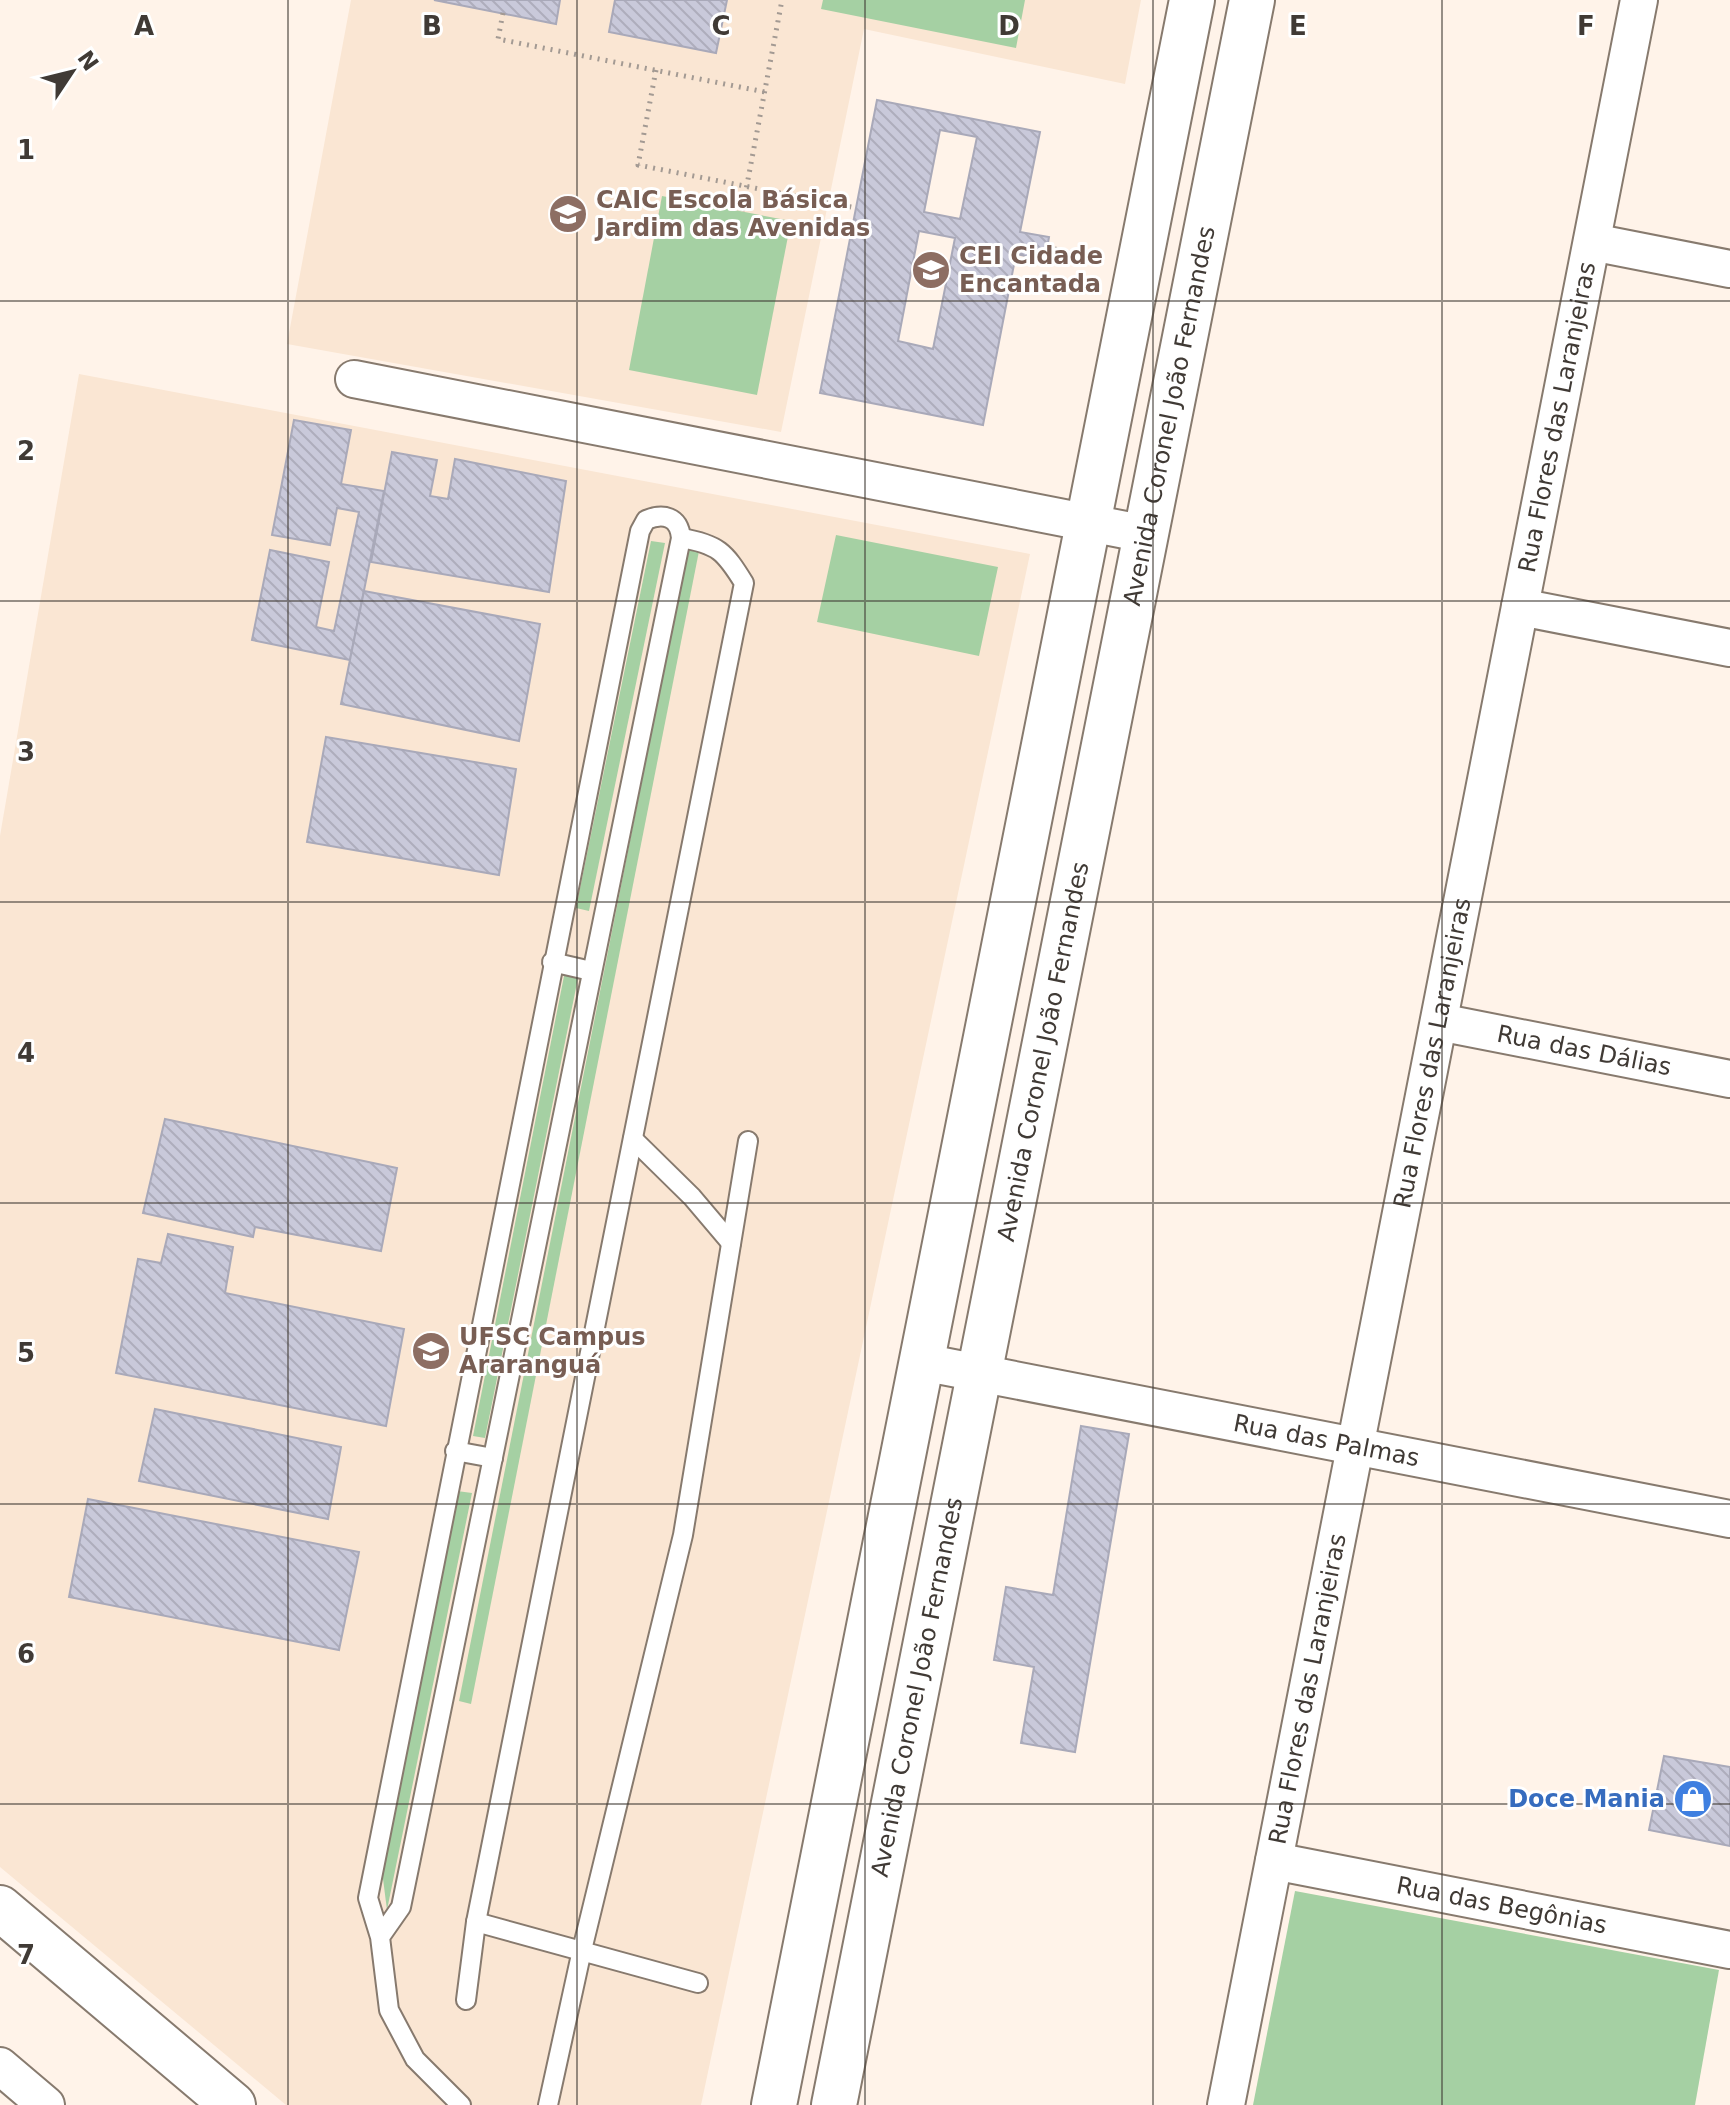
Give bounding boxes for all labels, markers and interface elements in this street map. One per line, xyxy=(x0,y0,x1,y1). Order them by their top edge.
text: A xyxy=(134,11,154,41)
text: B xyxy=(422,11,442,41)
text: C xyxy=(711,11,731,41)
text: D xyxy=(998,11,1020,41)
text: E xyxy=(1289,11,1307,41)
text: F xyxy=(1577,11,1595,41)
north arrow xyxy=(32,32,112,112)
text: N xyxy=(72,46,103,76)
text: 1 xyxy=(17,135,35,165)
place label: CAIC Escola Básica Jardim das Avenidas xyxy=(594,186,870,242)
school or university icon: CAIC Escola Básica Jardim das Avenidas xyxy=(547,193,589,235)
street label: Avenida Coronel João Fernandes xyxy=(1118,224,1221,608)
place label: CEI Cidade Encantada xyxy=(959,242,1103,298)
school or university icon: CEI Cidade Encantada xyxy=(910,249,952,291)
street label: Rua Flores das Laranjeiras xyxy=(1513,260,1601,575)
text: 2 xyxy=(17,436,35,466)
text: 3 xyxy=(17,737,35,767)
street label: Avenida Coronel João Fernandes xyxy=(992,859,1095,1244)
street label: Rua Flores das Laranjeiras xyxy=(1388,895,1477,1211)
street label: Rua das Dálias xyxy=(1495,1020,1674,1081)
text: 4 xyxy=(17,1038,35,1068)
place label: UFSC Campus Araranguá xyxy=(459,1323,646,1379)
school or university icon: UFSC Campus Araranguá xyxy=(410,1330,452,1372)
text: 5 xyxy=(17,1338,35,1368)
street label: Rua das Palmas xyxy=(1231,1409,1422,1472)
street label: Avenida Coronel João Fernandes xyxy=(866,1495,968,1879)
street label: Rua Flores das Laranjeiras xyxy=(1263,1531,1352,1847)
text: 6 xyxy=(17,1639,35,1669)
shop icon: Doce Mania xyxy=(1672,1778,1714,1820)
place label: Doce Mania xyxy=(1508,1785,1665,1813)
street label: Rua das Begônias xyxy=(1394,1871,1609,1940)
text: 7 xyxy=(17,1940,35,1970)

